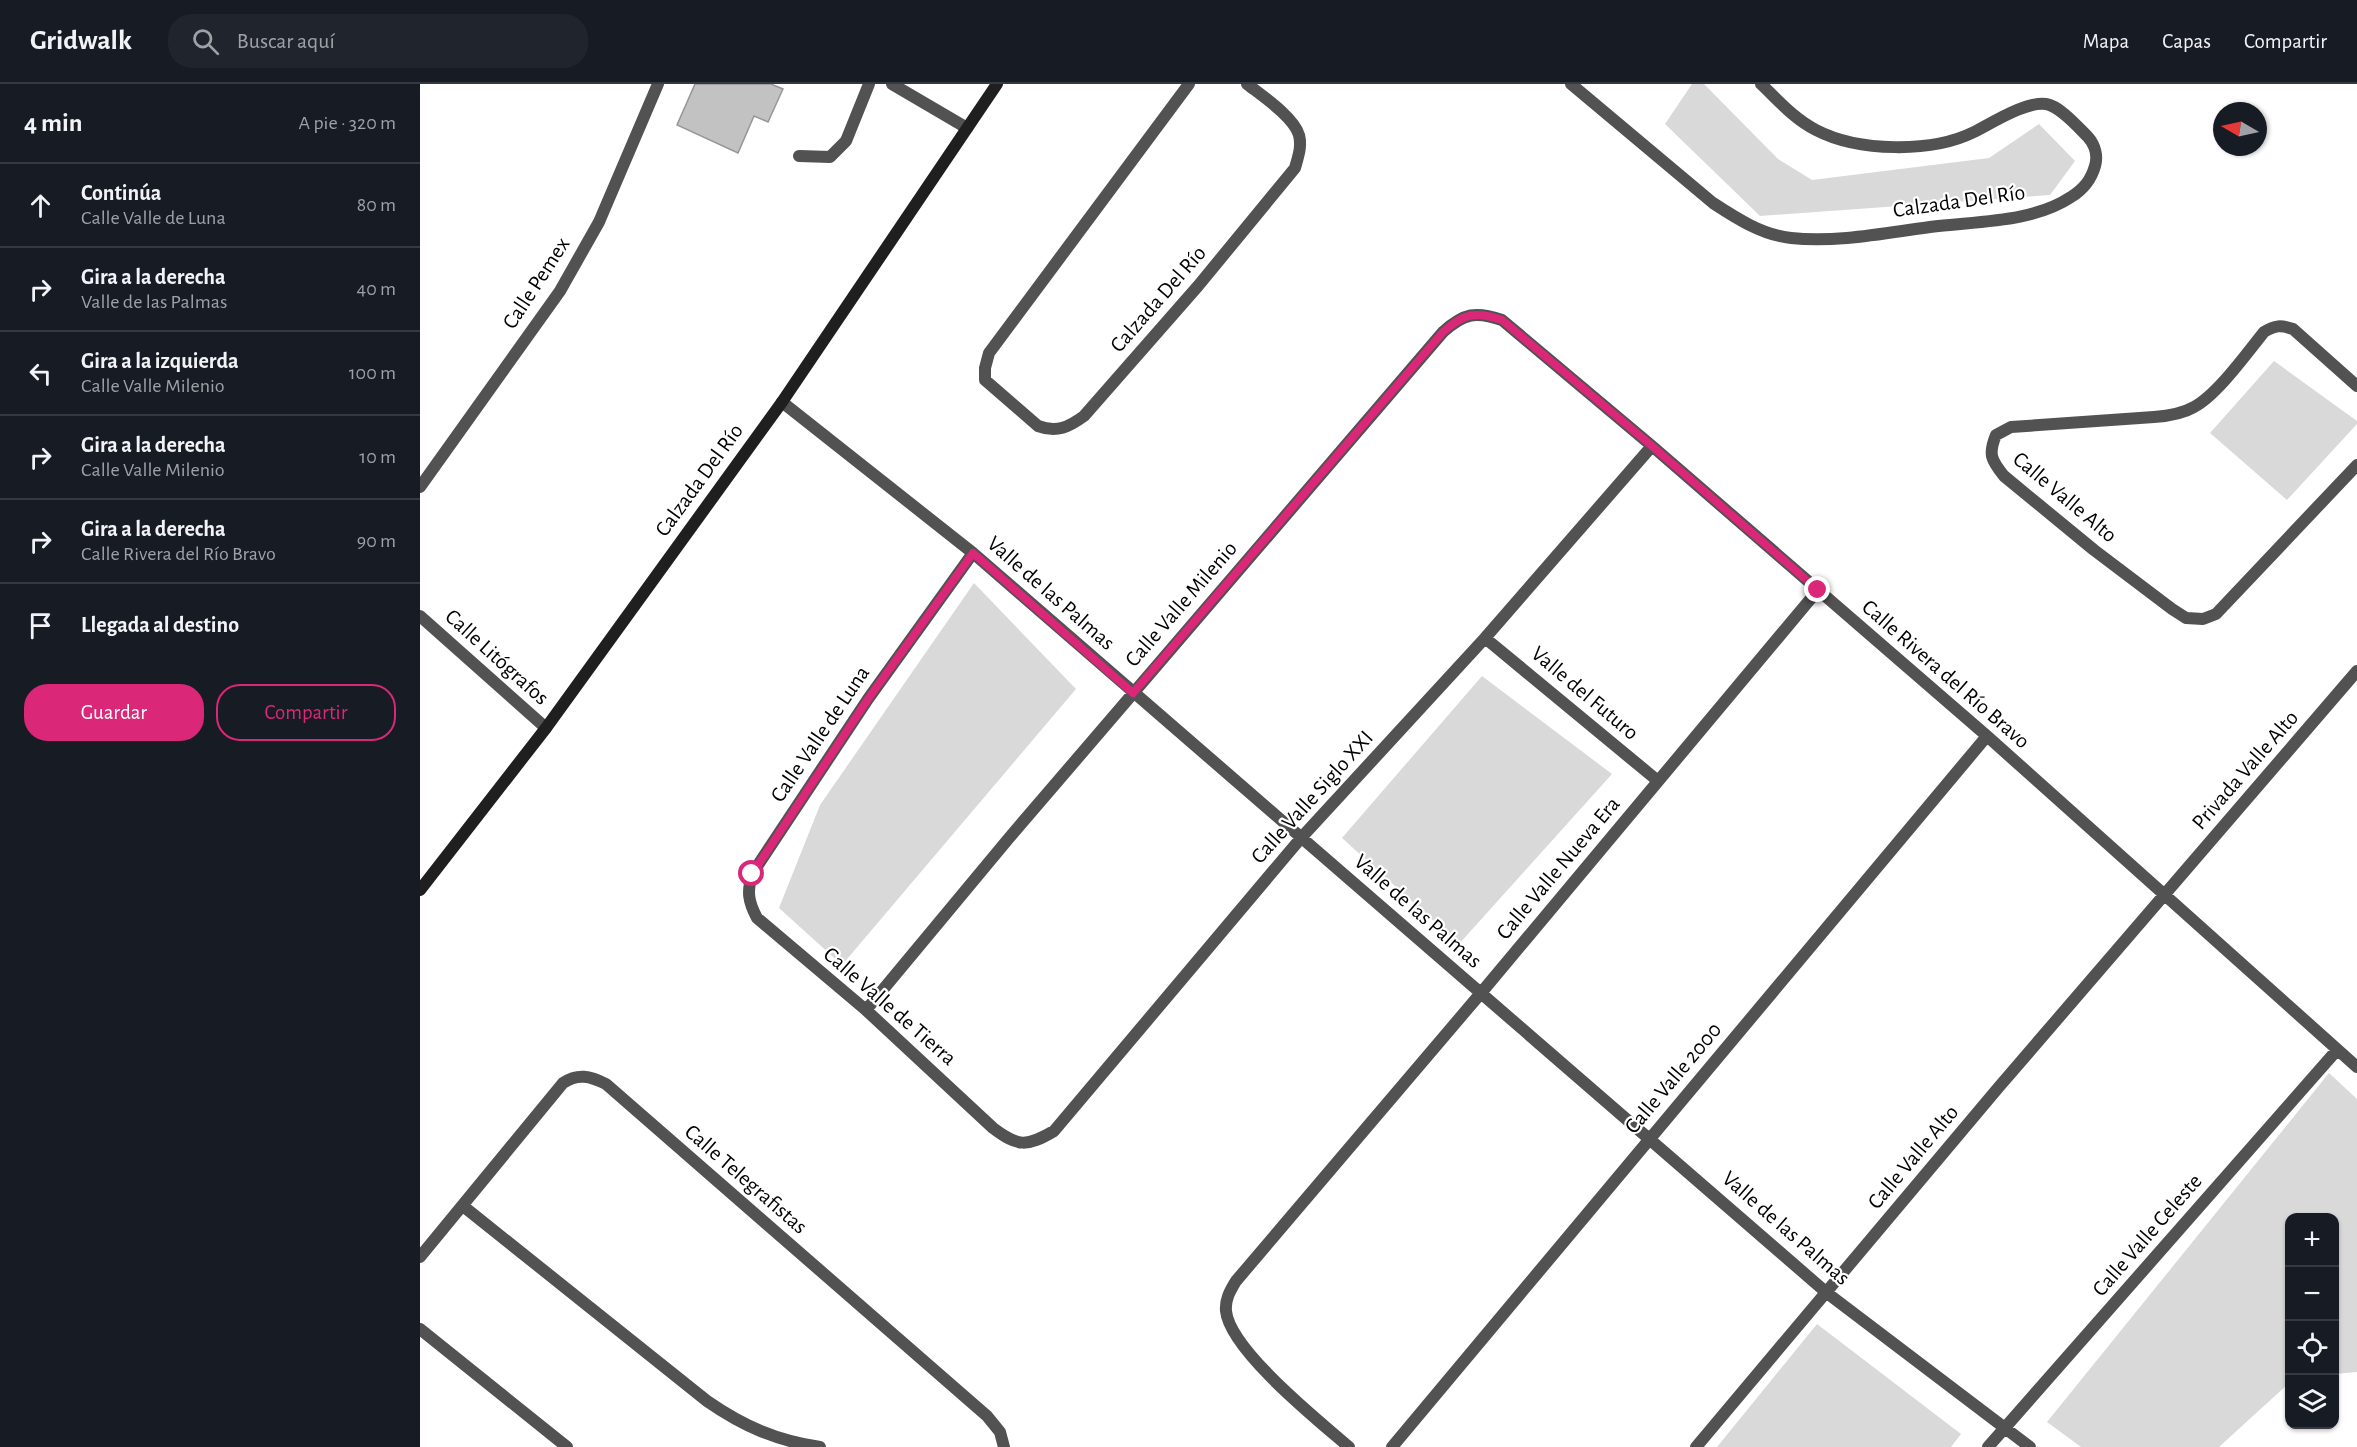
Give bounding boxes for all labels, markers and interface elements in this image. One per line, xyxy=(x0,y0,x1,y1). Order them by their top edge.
search box xyxy=(168,14,588,68)
icon: search xyxy=(189,25,222,58)
text: Gridwalk xyxy=(30,27,132,55)
text: Buscar aquí xyxy=(237,30,335,52)
text: Mapa xyxy=(2083,31,2129,52)
text: Capas xyxy=(2162,31,2211,52)
text: Compartir xyxy=(2244,31,2327,52)
north arrow xyxy=(2213,102,2267,156)
text: 4 min xyxy=(24,110,83,136)
text: A pie · 320 m xyxy=(299,113,396,133)
street label: Calzada Del Río xyxy=(1892,181,2026,221)
text: Continúa xyxy=(81,182,161,204)
icon: ahead xyxy=(24,189,57,222)
text: 80 m xyxy=(357,195,396,215)
text: Calle Valle de Luna xyxy=(81,208,226,228)
street label: Calle Pemex xyxy=(498,233,574,333)
street label: Calzada Del Río xyxy=(1106,242,1210,356)
text: Gira a la derecha xyxy=(81,266,226,288)
icon: right xyxy=(24,273,57,306)
text: 40 m xyxy=(357,279,396,299)
text: Valle de las Palmas xyxy=(81,292,227,312)
text: Gira a la izquierda xyxy=(81,350,239,372)
icon: left xyxy=(24,357,57,390)
text: 100 m xyxy=(349,363,396,383)
text: Calle Valle Milenio xyxy=(81,376,225,396)
street label: Calzada Del Río xyxy=(651,420,747,540)
text: Gira a la derecha xyxy=(81,434,226,456)
icon: right xyxy=(24,441,57,474)
text: 10 m xyxy=(359,447,396,467)
street label: Calle Valle Alto xyxy=(2009,447,2121,547)
text: Calle Valle Milenio xyxy=(81,460,225,480)
text: Gira a la derecha xyxy=(81,518,226,540)
icon: right xyxy=(24,525,57,558)
text: 90 m xyxy=(357,531,396,551)
street label: Valle de las Palmas xyxy=(983,532,1119,654)
street label: Calle Valle Milenio xyxy=(1121,537,1241,671)
text: Calle Rivera del Río Bravo xyxy=(81,544,276,564)
route end xyxy=(1804,576,1830,602)
street label: Calle Rivera del Río Bravo xyxy=(1858,595,2034,753)
street label: Calle Litógrafos xyxy=(441,605,553,709)
icon: arrive xyxy=(24,609,57,642)
text: Llegada al destino xyxy=(81,614,239,636)
street label: Valle del Futuro xyxy=(1527,642,1643,744)
street label: Calle Valle de Luna xyxy=(766,662,874,806)
button: Guardar xyxy=(24,684,204,741)
button: Compartir xyxy=(216,684,396,741)
street label: Privada Valle Alto xyxy=(2188,706,2302,834)
street label: Calle Valle Siglo XXI xyxy=(1247,726,1377,868)
street label: Calle Valle Nueva Era xyxy=(1492,793,1624,943)
street label: Valle de las Palmas xyxy=(1350,850,1486,972)
route start xyxy=(738,860,764,886)
street label: Calle Valle de Tierra xyxy=(819,943,961,1069)
street label: Calle Valle 2000 xyxy=(1620,1018,1726,1138)
street label: Calle Valle Alto xyxy=(1863,1101,1963,1213)
street label: Calle Telegrafistas xyxy=(681,1120,811,1238)
street label: Valle de las Palmas xyxy=(1718,1167,1854,1289)
street label: Calle Valle Celeste xyxy=(2088,1170,2206,1300)
map controls xyxy=(2285,1213,2339,1429)
button: + xyxy=(2285,1213,2339,1267)
button: − xyxy=(2285,1267,2339,1321)
button: locate xyxy=(2285,1321,2339,1375)
button: layers xyxy=(2285,1375,2339,1429)

